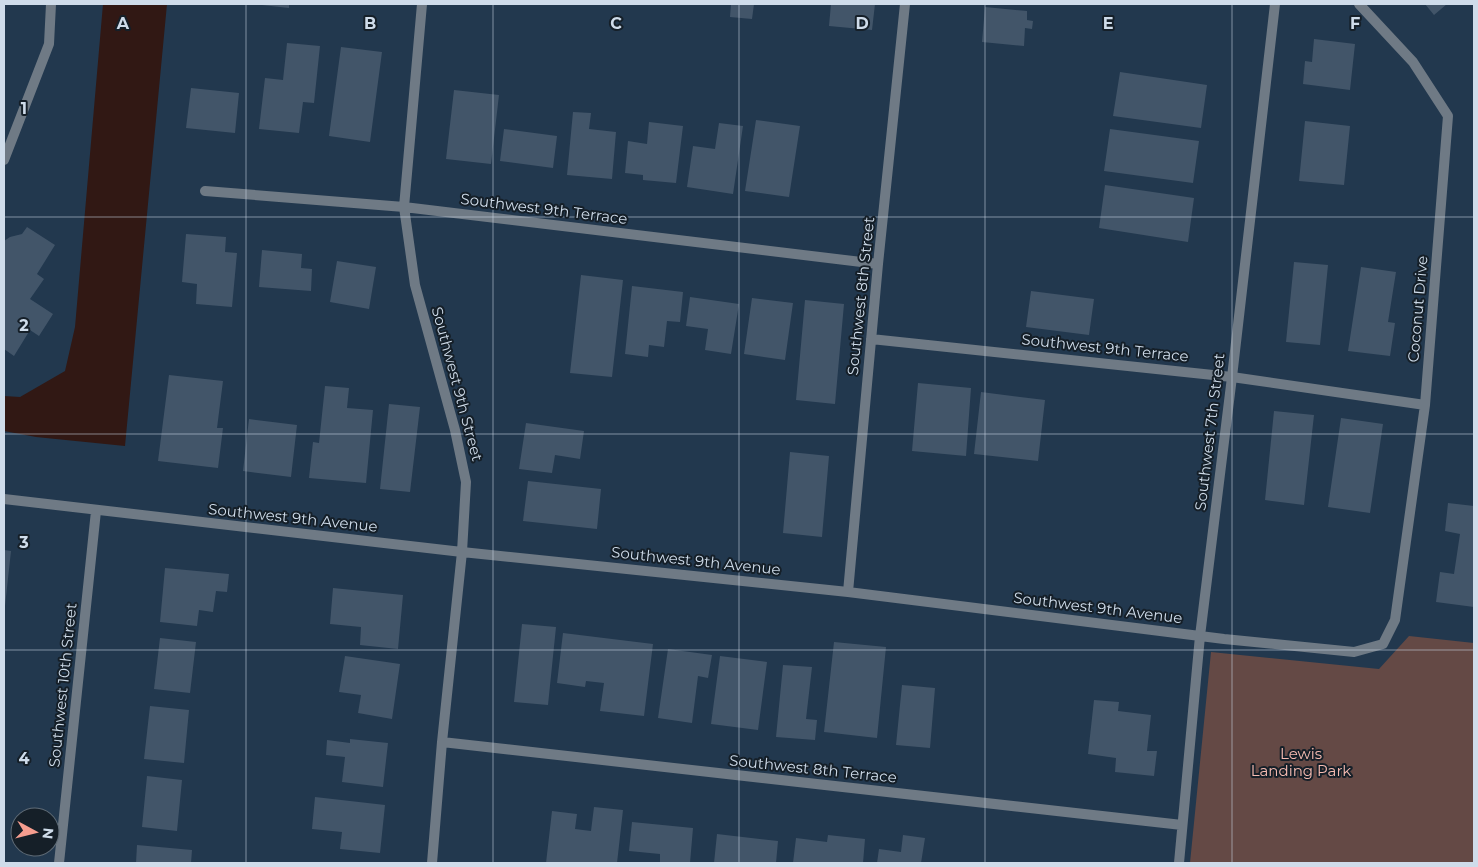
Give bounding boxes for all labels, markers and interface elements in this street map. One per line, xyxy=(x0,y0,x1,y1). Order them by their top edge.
text: A xyxy=(116,14,130,33)
text: B xyxy=(364,14,376,33)
text: C xyxy=(610,14,622,33)
text: D xyxy=(855,14,869,33)
text: E xyxy=(1103,14,1113,33)
text: F xyxy=(1350,14,1360,33)
text: 1 xyxy=(21,99,27,118)
street label: Southwest 9th Terrace xyxy=(460,189,629,228)
street label: Southwest 8th Street xyxy=(843,216,878,376)
street label: Coconut Drive xyxy=(1403,255,1432,363)
street label: Southwest 9th Street xyxy=(428,305,487,463)
text: 2 xyxy=(19,316,29,335)
street label: Southwest 9th Terrace xyxy=(1021,329,1190,366)
street label: Southwest 7th Street xyxy=(1190,352,1229,512)
street label: Southwest 9th Avenue xyxy=(207,499,379,536)
text: 3 xyxy=(18,533,29,552)
street label: Southwest 9th Avenue xyxy=(610,542,782,579)
street label: Southwest 9th Avenue xyxy=(1012,588,1184,627)
street label: Southwest 10th Street xyxy=(44,602,81,768)
park label: Lewis Landing Park xyxy=(1251,744,1351,780)
text: 4 xyxy=(18,749,30,768)
street label: Southwest 8th Terrace xyxy=(728,750,898,787)
north arrow xyxy=(10,807,60,857)
text: N xyxy=(38,827,58,840)

